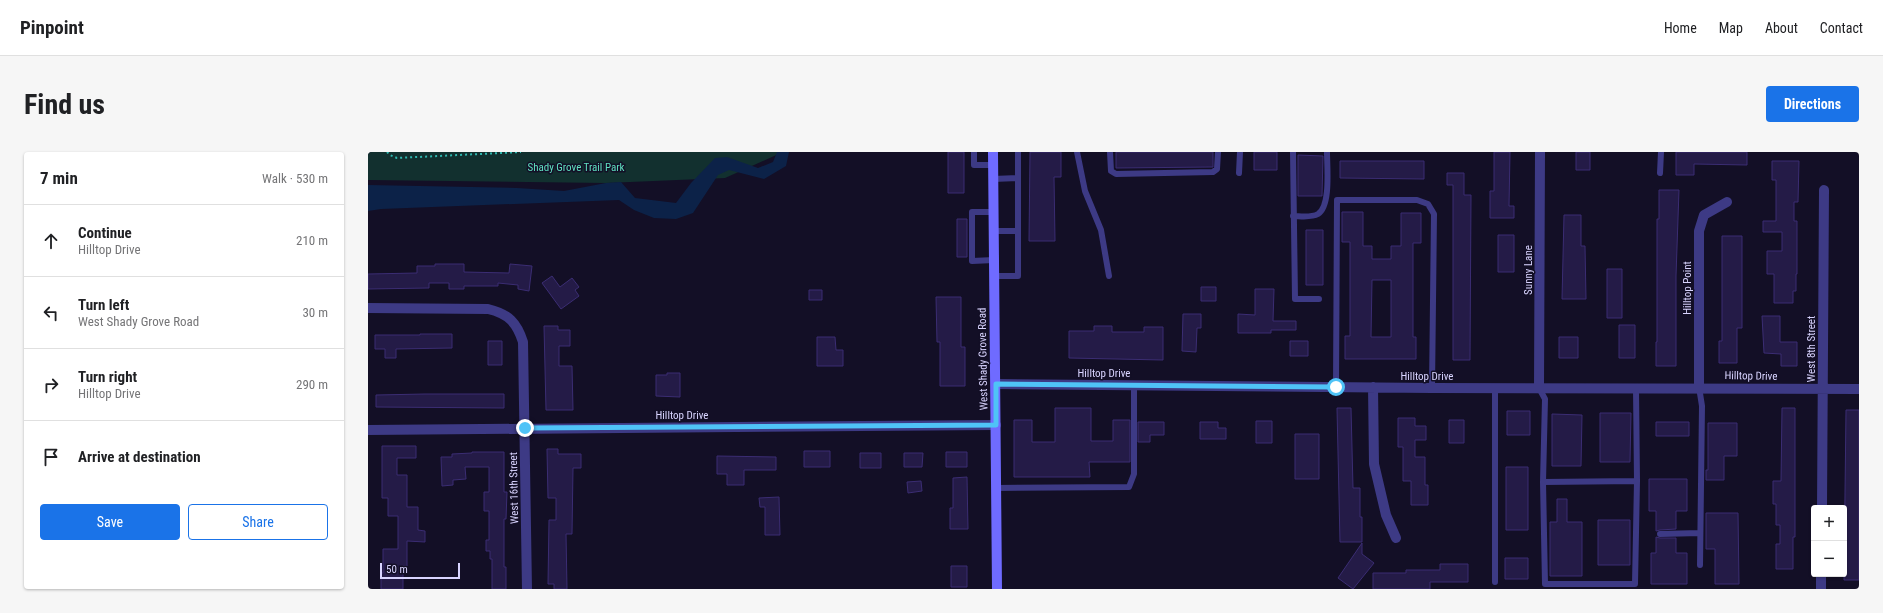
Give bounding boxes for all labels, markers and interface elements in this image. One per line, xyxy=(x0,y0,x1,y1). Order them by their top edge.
text: Pinpoint xyxy=(20,16,84,39)
text: Home xyxy=(1664,20,1697,36)
text: Map xyxy=(1719,20,1743,36)
text: About xyxy=(1765,20,1798,36)
text: Contact xyxy=(1820,20,1863,36)
button: Directions xyxy=(1766,86,1859,122)
text: Find us xyxy=(24,88,105,121)
park label: Shady Grove Trail Park xyxy=(527,161,625,174)
text: 7 min xyxy=(40,168,78,188)
text: Walk · 530 m xyxy=(262,171,328,186)
text: Continue xyxy=(78,224,132,242)
icon: ahead xyxy=(40,230,62,252)
text: 210 m xyxy=(296,233,328,248)
text: Hilltop Drive xyxy=(78,242,141,257)
street label: Sunny Lane xyxy=(1522,245,1535,295)
street label: Hilltop Point xyxy=(1681,261,1694,315)
text: Turn left xyxy=(78,296,129,314)
icon: left xyxy=(40,302,62,324)
text: 30 m xyxy=(302,305,328,320)
street label: West Shady Grove Road xyxy=(976,308,990,410)
text: West Shady Grove Road xyxy=(78,314,199,329)
street label: West 8th Street xyxy=(1805,316,1818,382)
street label: Hilltop Drive xyxy=(1078,367,1130,380)
text: Turn right xyxy=(78,368,137,386)
street label: Hilltop Drive xyxy=(1724,369,1778,383)
street label: Hilltop Drive xyxy=(1401,370,1453,383)
icon: right xyxy=(40,374,62,396)
text: 290 m xyxy=(296,377,328,392)
route start xyxy=(1327,378,1345,396)
text: Hilltop Drive xyxy=(78,386,141,401)
street label: Hilltop Drive xyxy=(656,409,708,422)
route end xyxy=(516,419,534,437)
icon: arrive xyxy=(40,446,62,468)
text: Arrive at destination xyxy=(78,448,201,466)
street label: West 16th Street xyxy=(507,452,521,524)
button: Save xyxy=(40,504,180,540)
button: Share xyxy=(188,504,328,540)
map controls xyxy=(1811,505,1847,577)
button: + xyxy=(1811,505,1847,541)
button: − xyxy=(1811,541,1847,577)
scale bar xyxy=(380,561,460,580)
text: 50 m xyxy=(386,563,408,576)

